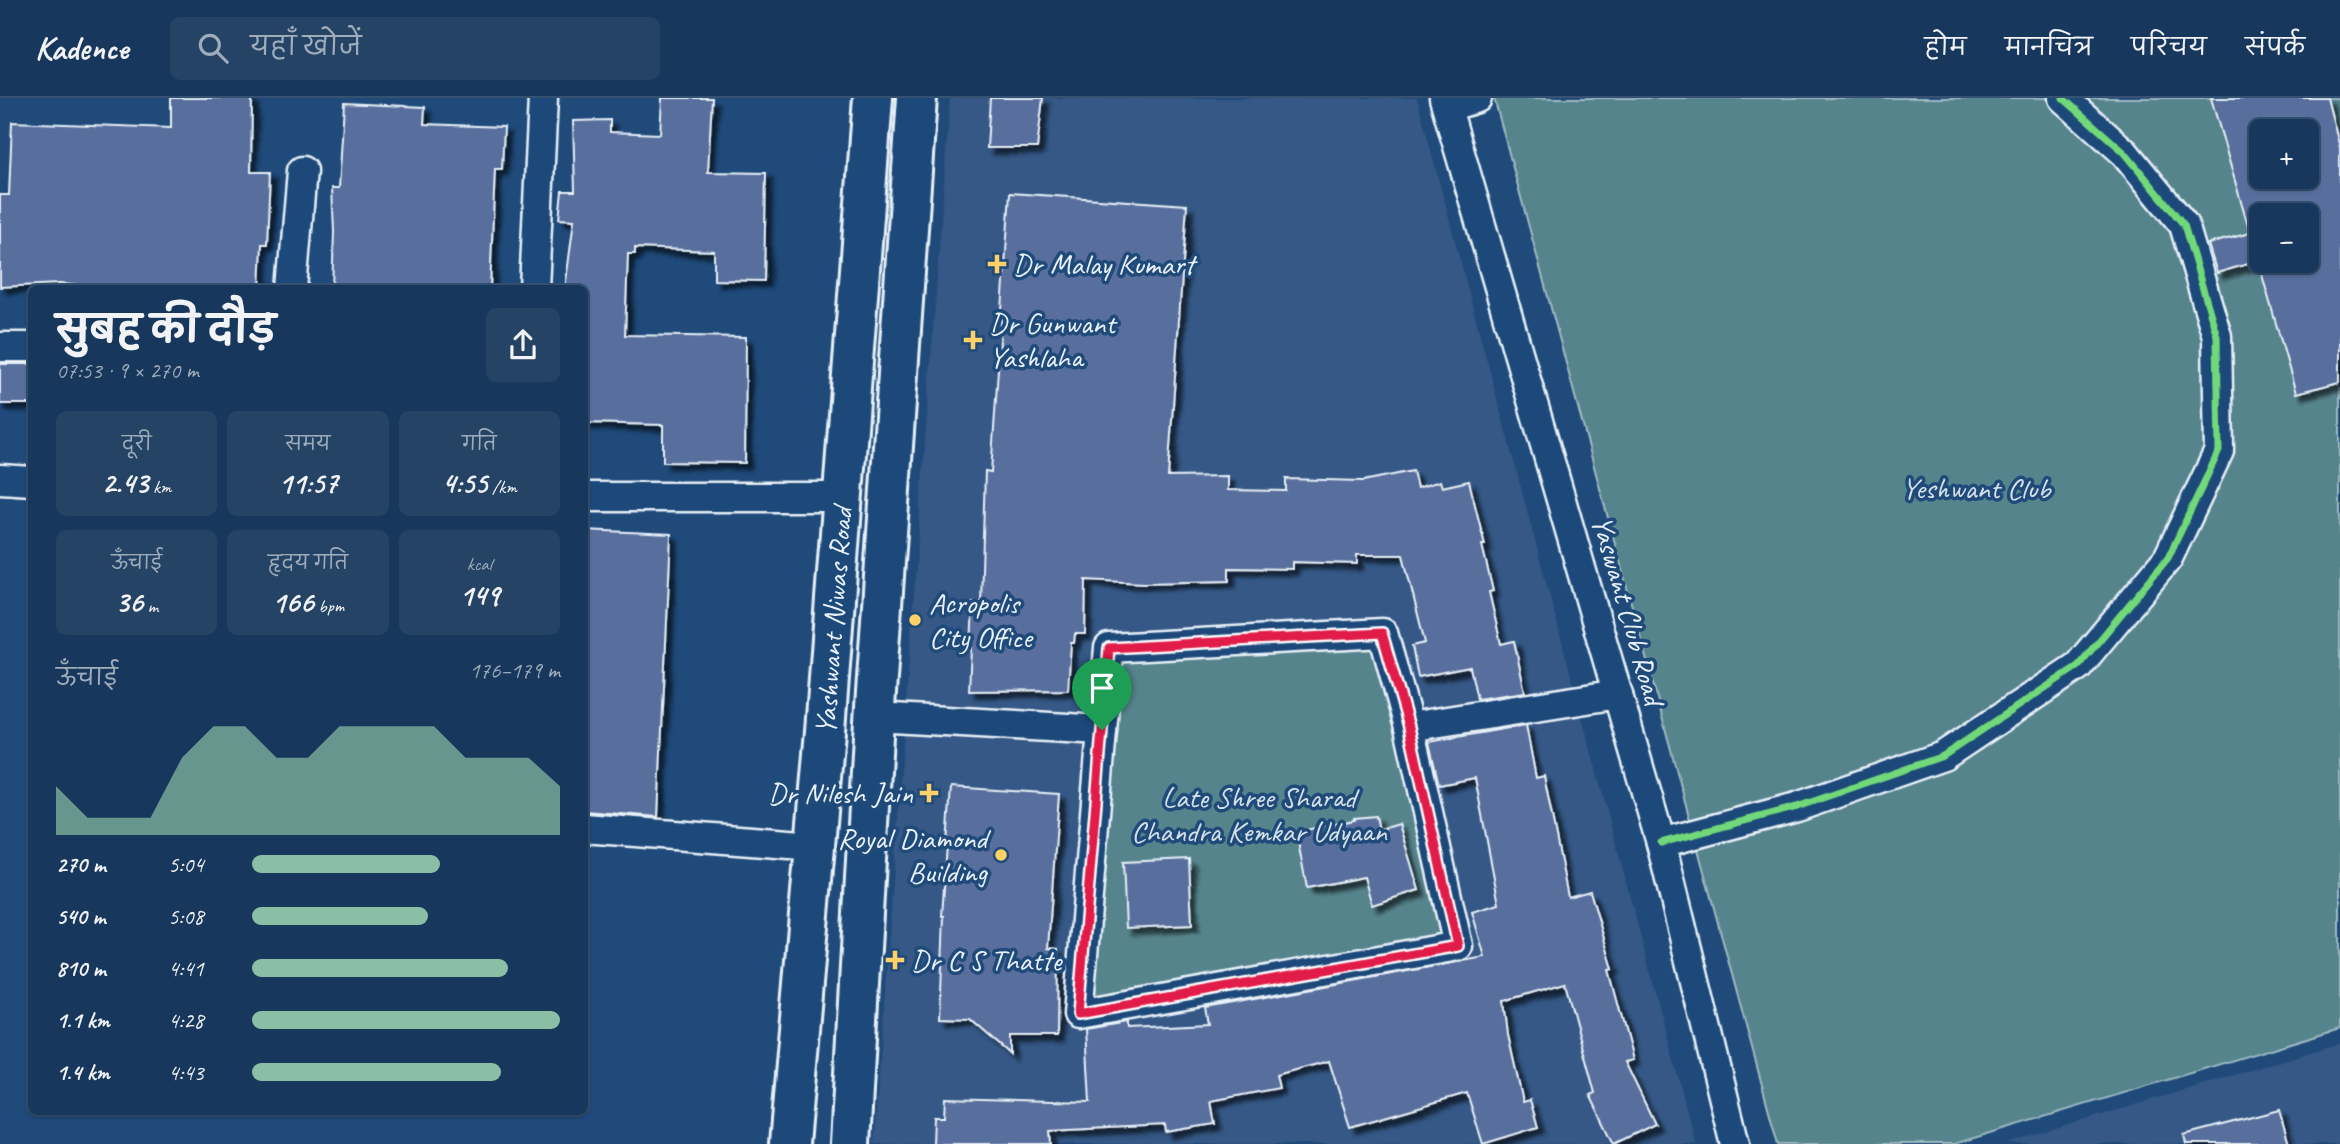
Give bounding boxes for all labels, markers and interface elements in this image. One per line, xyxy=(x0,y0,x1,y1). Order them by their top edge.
search box xyxy=(170,17,660,80)
text: Kadence xyxy=(35,27,128,69)
icon: search xyxy=(194,29,232,67)
text: यहाँ खोजें xyxy=(250,30,362,63)
text: होम xyxy=(1924,32,1967,62)
text: मानचित्र xyxy=(2005,32,2093,62)
text: परिचय xyxy=(2131,32,2207,62)
text: संपर्क xyxy=(2245,32,2305,62)
map controls xyxy=(2249,119,2319,273)
button: + xyxy=(2249,119,2319,189)
button: − xyxy=(2249,203,2319,273)
place label: Dr Malay Kumart xyxy=(1013,245,1198,283)
marker: Dr Malay Kumart xyxy=(987,254,1007,274)
place label: Dr Gunwant Yashlaha xyxy=(989,304,1118,376)
text: सुबह की दौड़ xyxy=(56,306,276,353)
button: share xyxy=(486,308,560,382)
marker: Dr Gunwant Yashlaha xyxy=(963,330,983,350)
text: 07:53 · 9 × 270 m xyxy=(56,356,199,385)
text: दूरी xyxy=(122,432,152,456)
text: समय xyxy=(285,432,331,456)
text: गति xyxy=(462,432,497,456)
text: 2.43 xyxy=(102,464,148,502)
text: 11:57 xyxy=(278,464,338,502)
text: 4:55 xyxy=(442,464,487,502)
park label: Yeshwant Club xyxy=(1902,469,2052,507)
text: km xyxy=(148,475,171,499)
text: /km xyxy=(487,475,517,499)
street label: Yashwant Niwas Road xyxy=(806,502,861,736)
street label: Yaswant Club Road xyxy=(1583,511,1674,713)
text: ऊँचाई xyxy=(111,551,162,575)
text: हृदय गति xyxy=(268,551,348,575)
text: kcal xyxy=(467,552,492,576)
text: 149 xyxy=(459,576,499,614)
text: 36 xyxy=(115,583,143,621)
text: 166 xyxy=(272,583,314,621)
place label: Acropolis City Office xyxy=(929,584,1034,656)
text: m xyxy=(143,594,158,618)
text: bpm xyxy=(314,594,344,618)
marker: Acropolis City Office xyxy=(907,612,923,628)
text: 176–179 m xyxy=(469,656,560,685)
pin xyxy=(1072,658,1132,730)
text: ऊँचाई xyxy=(56,663,118,692)
icon: arrive xyxy=(1083,669,1121,707)
place label: Dr Nilesh Jain xyxy=(768,774,913,812)
park label: Late Shree Sharad Chandra Kemkar Udyaan xyxy=(1131,778,1388,850)
marker: Dr Nilesh Jain xyxy=(919,783,939,803)
place label: Royal Diamond Building xyxy=(838,819,991,891)
marker: Royal Diamond Building xyxy=(993,847,1009,863)
text: 270 m xyxy=(56,850,106,879)
text: 5:04 xyxy=(168,850,204,879)
text: 540 m xyxy=(56,902,105,931)
text: 5:08 xyxy=(168,902,204,931)
place label: Dr C S Thatte xyxy=(911,941,1063,979)
marker: Dr C S Thatte xyxy=(885,950,905,970)
text: 810 m xyxy=(56,954,106,983)
text: 4:41 xyxy=(168,954,204,983)
text: 1.1 km xyxy=(56,1006,110,1035)
text: 4:28 xyxy=(168,1006,204,1035)
text: 1.4 km xyxy=(56,1058,110,1087)
text: 4:43 xyxy=(168,1058,204,1087)

